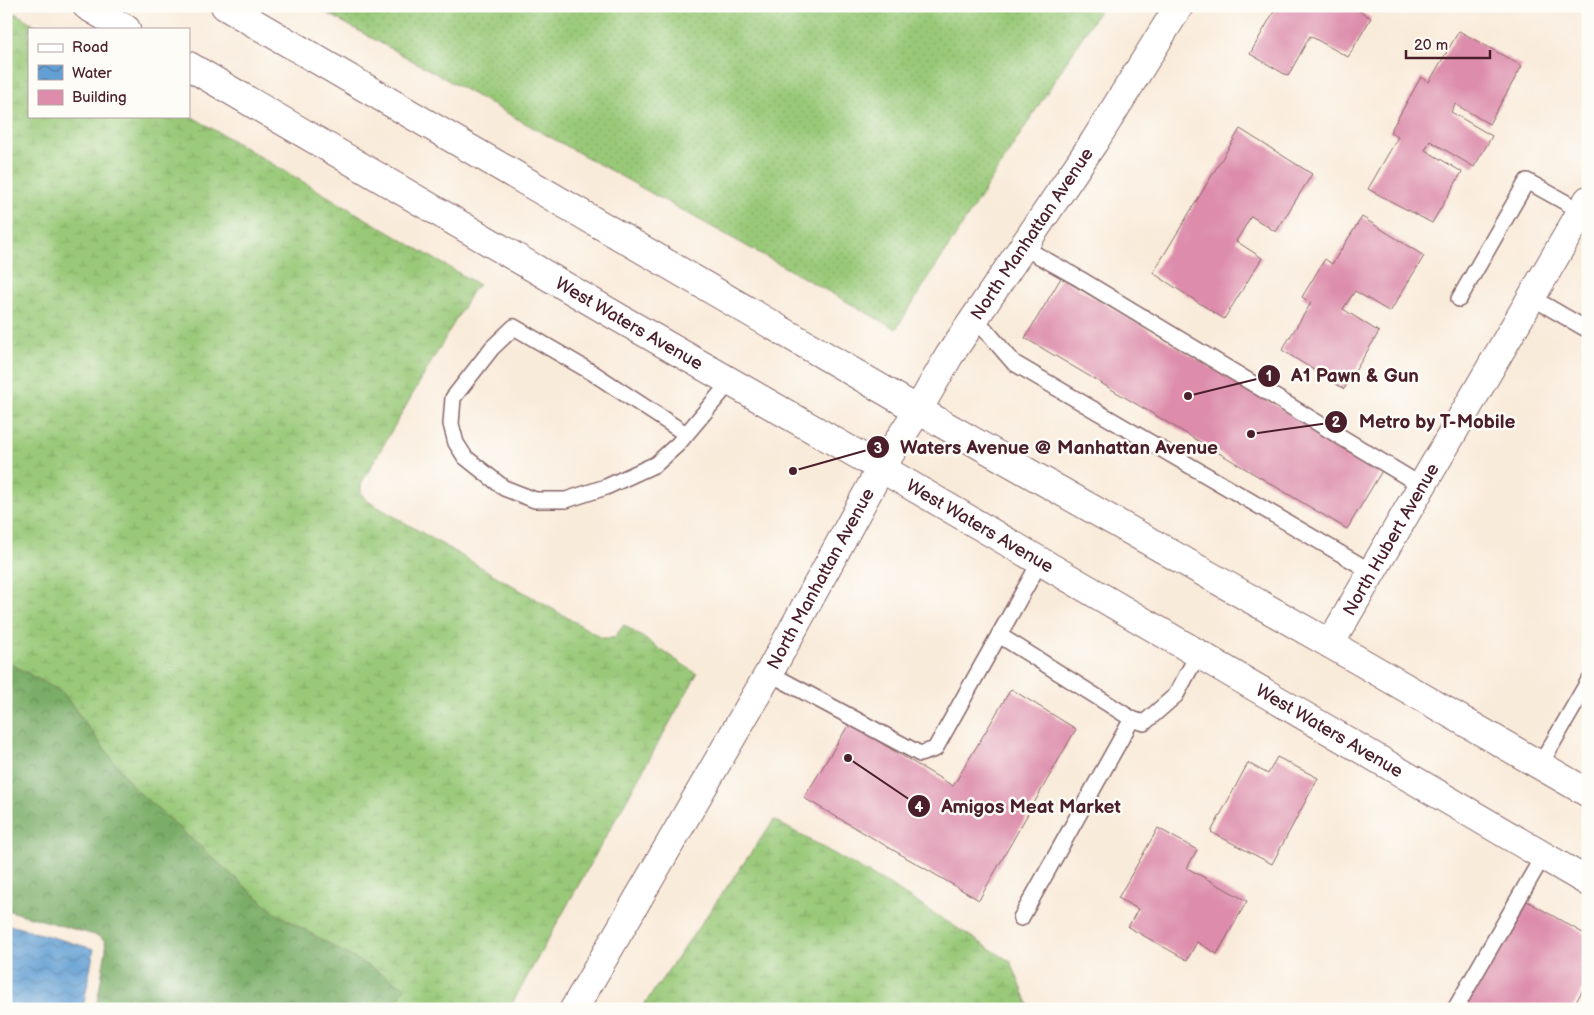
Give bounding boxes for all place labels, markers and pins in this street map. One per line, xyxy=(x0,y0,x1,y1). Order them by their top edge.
callout: A1 Pawn & Gun xyxy=(1256,359,1429,393)
callout: Metro by T-Mobile xyxy=(1323,405,1526,439)
callout: Waters Avenue @ Manhattan Avenue xyxy=(865,430,1228,464)
callout: Amigos Meat Market xyxy=(906,789,1131,823)

